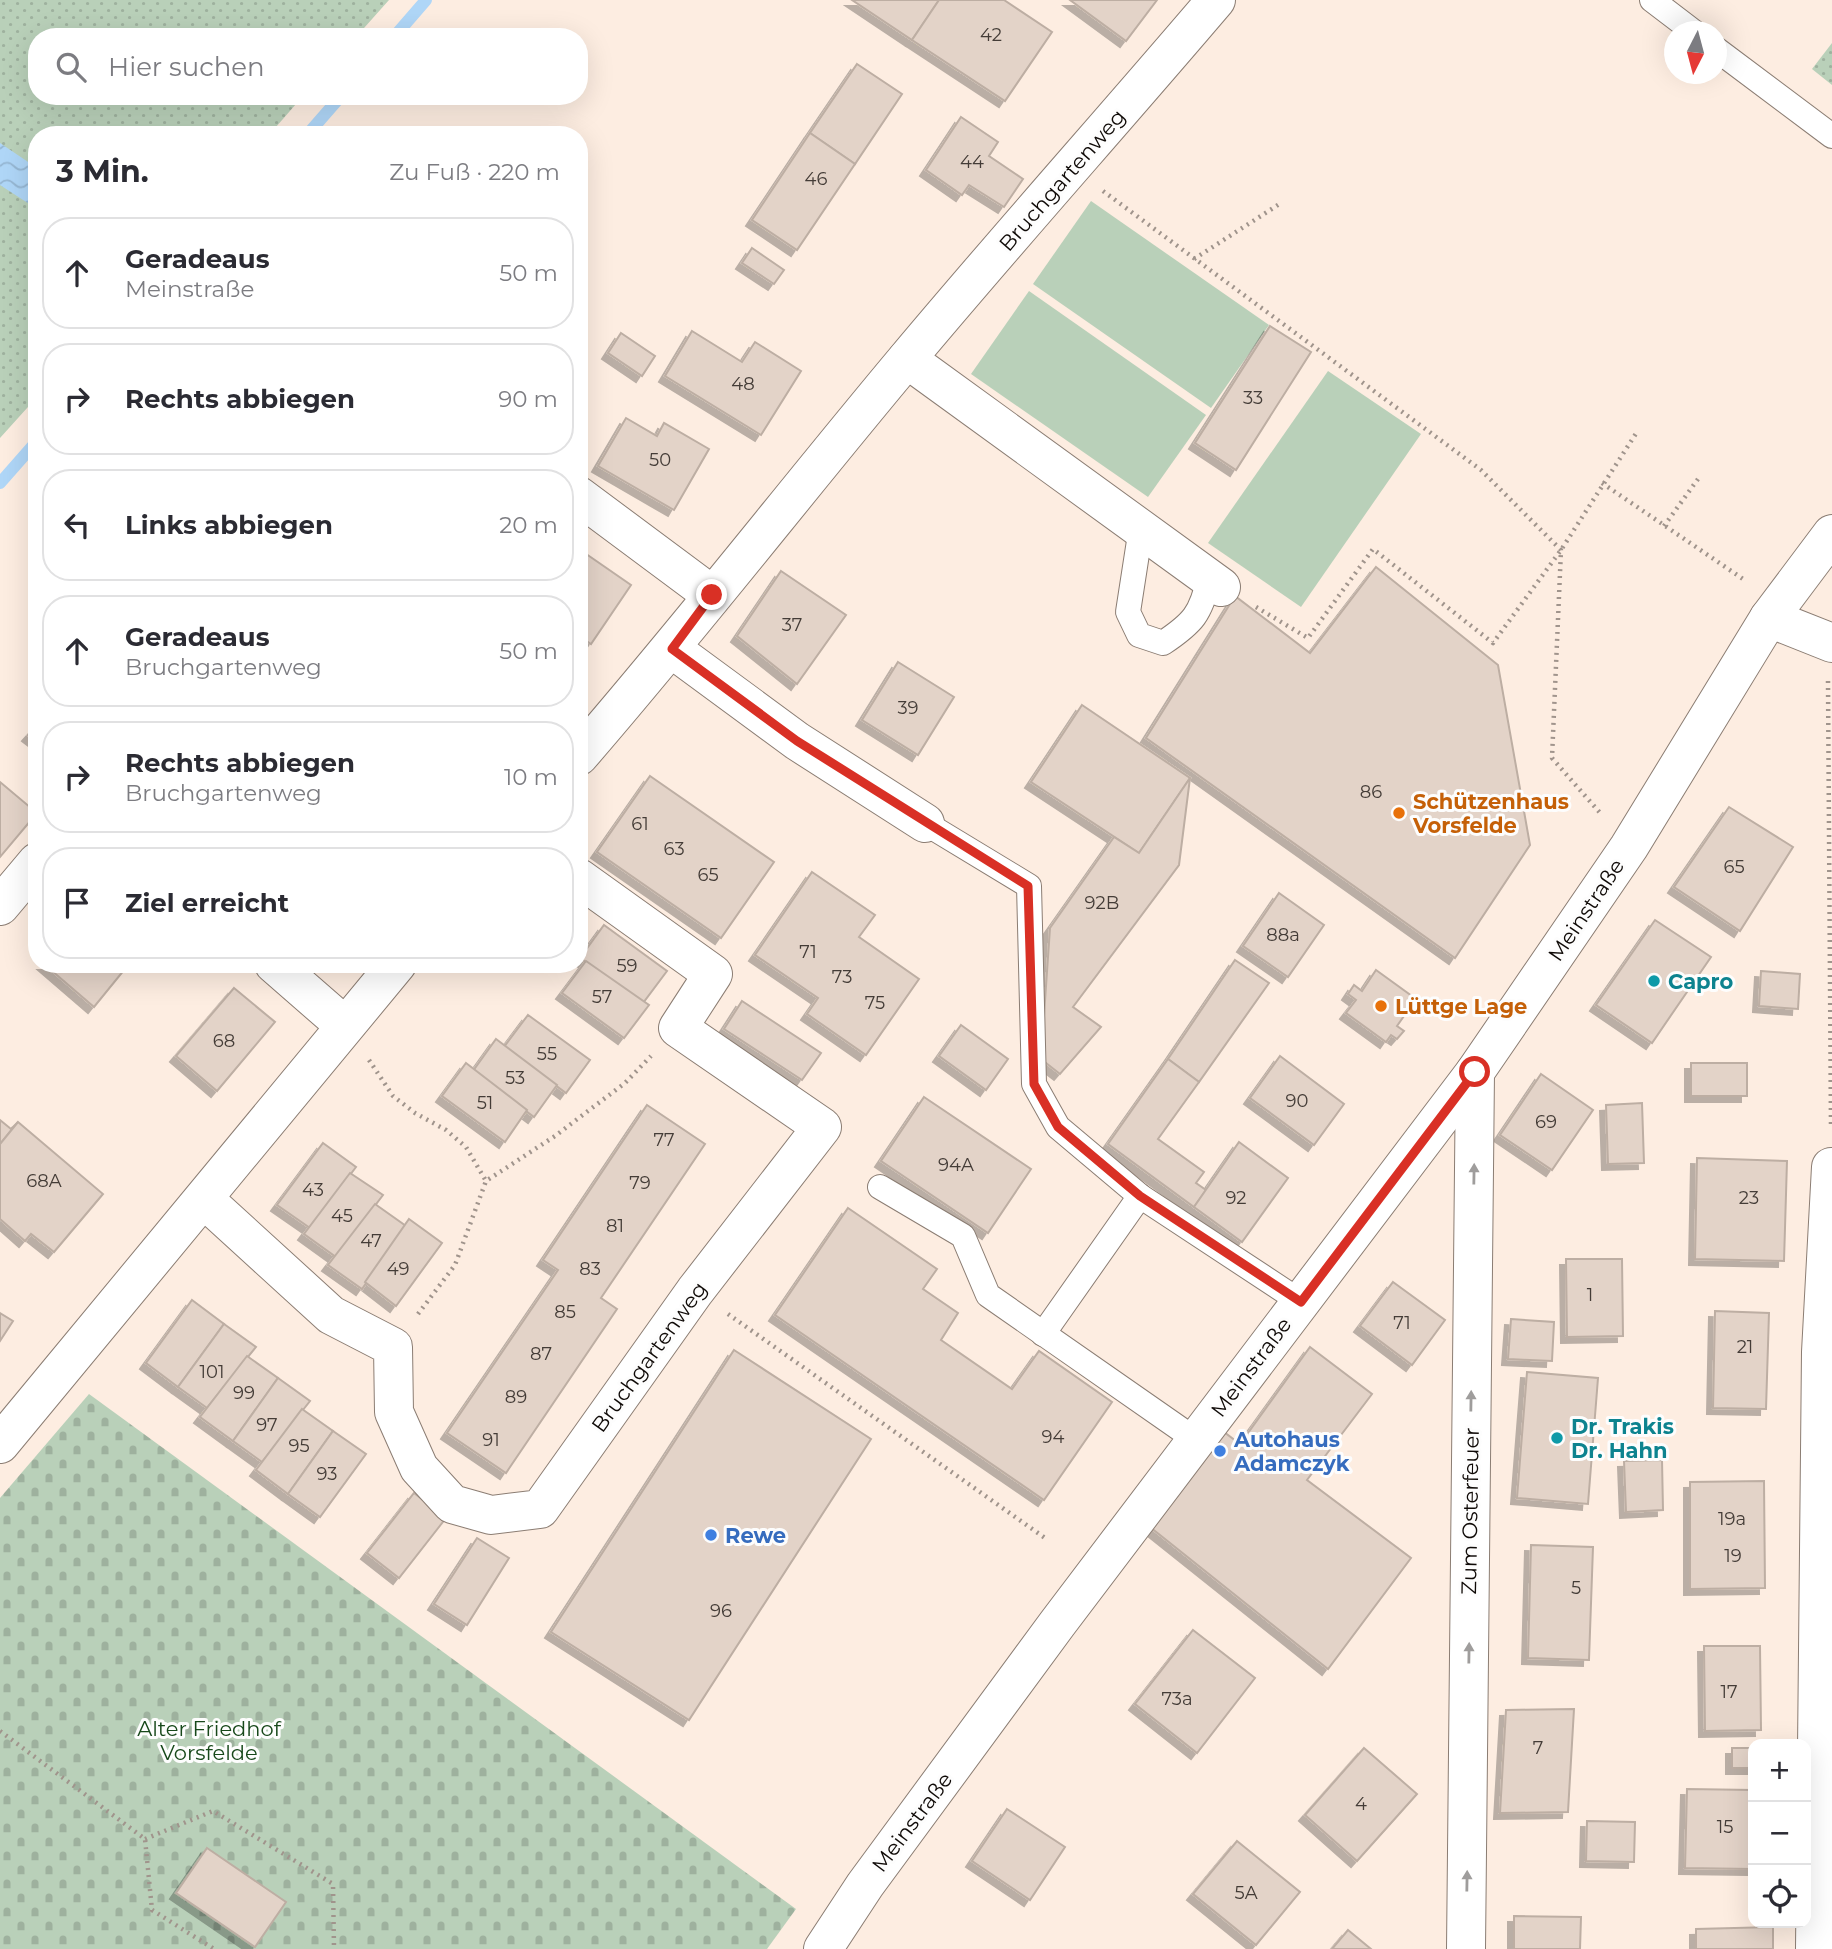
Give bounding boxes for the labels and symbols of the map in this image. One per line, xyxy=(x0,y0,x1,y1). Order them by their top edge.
north arrow xyxy=(1664,21,1727,84)
house number: 42 xyxy=(980,24,1002,46)
street label: Bruchgartenweg xyxy=(994,104,1130,256)
house number: 44 xyxy=(960,151,984,173)
house number: 46 xyxy=(805,168,827,190)
house number: 48 xyxy=(731,373,755,395)
house number: 33 xyxy=(1243,387,1263,409)
house number: 50 xyxy=(649,449,671,471)
route end xyxy=(696,579,727,610)
house number: 37 xyxy=(782,614,802,636)
house number: 39 xyxy=(897,697,919,719)
house number: 86 xyxy=(1360,781,1382,803)
place label: Schützenhaus Vorsfelde xyxy=(1412,789,1569,838)
marker: Schützenhaus Vorsfelde xyxy=(1391,805,1407,821)
house number: 61 xyxy=(631,813,649,835)
house number: 63 xyxy=(663,838,685,860)
street label: Meinstraße xyxy=(1543,854,1629,966)
house number: 65 xyxy=(1723,856,1745,878)
house number: 65 xyxy=(697,864,719,886)
house number: 92B xyxy=(1085,892,1119,914)
house number: 88a xyxy=(1266,924,1300,946)
house number: 71 xyxy=(799,941,817,963)
house number: 59 xyxy=(616,955,638,977)
house number: 73 xyxy=(832,966,852,988)
place label: Capro xyxy=(1668,969,1733,994)
marker: Capro xyxy=(1646,973,1662,989)
house number: 57 xyxy=(592,986,612,1008)
house number: 75 xyxy=(865,992,885,1014)
place label: Lüttge Lage xyxy=(1395,994,1527,1019)
marker: Lüttge Lage xyxy=(1373,998,1389,1014)
house number: 68 xyxy=(213,1030,235,1052)
house number: 55 xyxy=(537,1043,557,1065)
route start xyxy=(1459,1056,1490,1087)
house number: 53 xyxy=(505,1067,525,1089)
house number: 90 xyxy=(1286,1090,1308,1112)
house number: 51 xyxy=(477,1092,493,1114)
house number: 69 xyxy=(1535,1111,1557,1133)
house number: 77 xyxy=(653,1129,675,1151)
house number: 94A xyxy=(938,1154,974,1176)
one-way arrow xyxy=(1468,1163,1480,1185)
house number: 68A xyxy=(26,1170,62,1192)
house number: 79 xyxy=(629,1172,651,1194)
house number: 43 xyxy=(302,1179,324,1201)
house number: 92 xyxy=(1225,1187,1247,1209)
house number: 23 xyxy=(1739,1187,1759,1209)
house number: 45 xyxy=(331,1205,353,1227)
house number: 81 xyxy=(606,1215,624,1237)
house number: 47 xyxy=(360,1230,382,1252)
house number: 49 xyxy=(387,1258,409,1280)
house number: 83 xyxy=(579,1258,601,1280)
street label: Bruchgartenweg xyxy=(586,1277,712,1437)
house number: 1 xyxy=(1587,1284,1593,1306)
house number: 85 xyxy=(554,1301,576,1323)
street label: Meinstraße xyxy=(1206,1312,1296,1422)
house number: 71 xyxy=(1393,1312,1411,1334)
house number: 21 xyxy=(1737,1336,1753,1358)
house number: 87 xyxy=(530,1343,552,1365)
house number: 101 xyxy=(200,1361,224,1383)
house number: 99 xyxy=(233,1382,255,1404)
house number: 89 xyxy=(505,1386,527,1408)
one-way arrow xyxy=(1465,1390,1477,1412)
house number: 97 xyxy=(256,1414,278,1436)
place label: Dr. Trakis Dr. Hahn xyxy=(1571,1414,1674,1463)
house number: 94 xyxy=(1042,1426,1065,1448)
place label: Autohaus Adamczyk xyxy=(1233,1427,1350,1476)
street label: Zum Osterfeuer xyxy=(1456,1427,1484,1595)
house number: 91 xyxy=(482,1429,500,1451)
marker: Dr. Trakis Dr. Hahn xyxy=(1549,1430,1565,1446)
house number: 95 xyxy=(288,1435,310,1457)
marker: Autohaus Adamczyk xyxy=(1212,1443,1228,1459)
house number: 93 xyxy=(317,1463,337,1485)
house number: 19a xyxy=(1718,1508,1746,1530)
place label: Rewe xyxy=(725,1523,786,1548)
marker: Rewe xyxy=(703,1527,719,1543)
house number: 19 xyxy=(1724,1545,1742,1567)
house number: 5 xyxy=(1571,1577,1581,1599)
house number: 96 xyxy=(710,1600,732,1622)
one-way arrow xyxy=(1463,1642,1475,1664)
house number: 17 xyxy=(1720,1681,1738,1703)
house number: 73a xyxy=(1161,1688,1193,1710)
park label: Alter Friedhof Vorsfelde xyxy=(137,1716,282,1765)
house number: 7 xyxy=(1533,1737,1543,1759)
street label: Meinstraße xyxy=(867,1767,957,1877)
house number: 4 xyxy=(1355,1793,1367,1815)
house number: 15 xyxy=(1717,1816,1733,1838)
one-way arrow xyxy=(1461,1870,1472,1892)
house number: 5A xyxy=(1234,1882,1258,1904)

